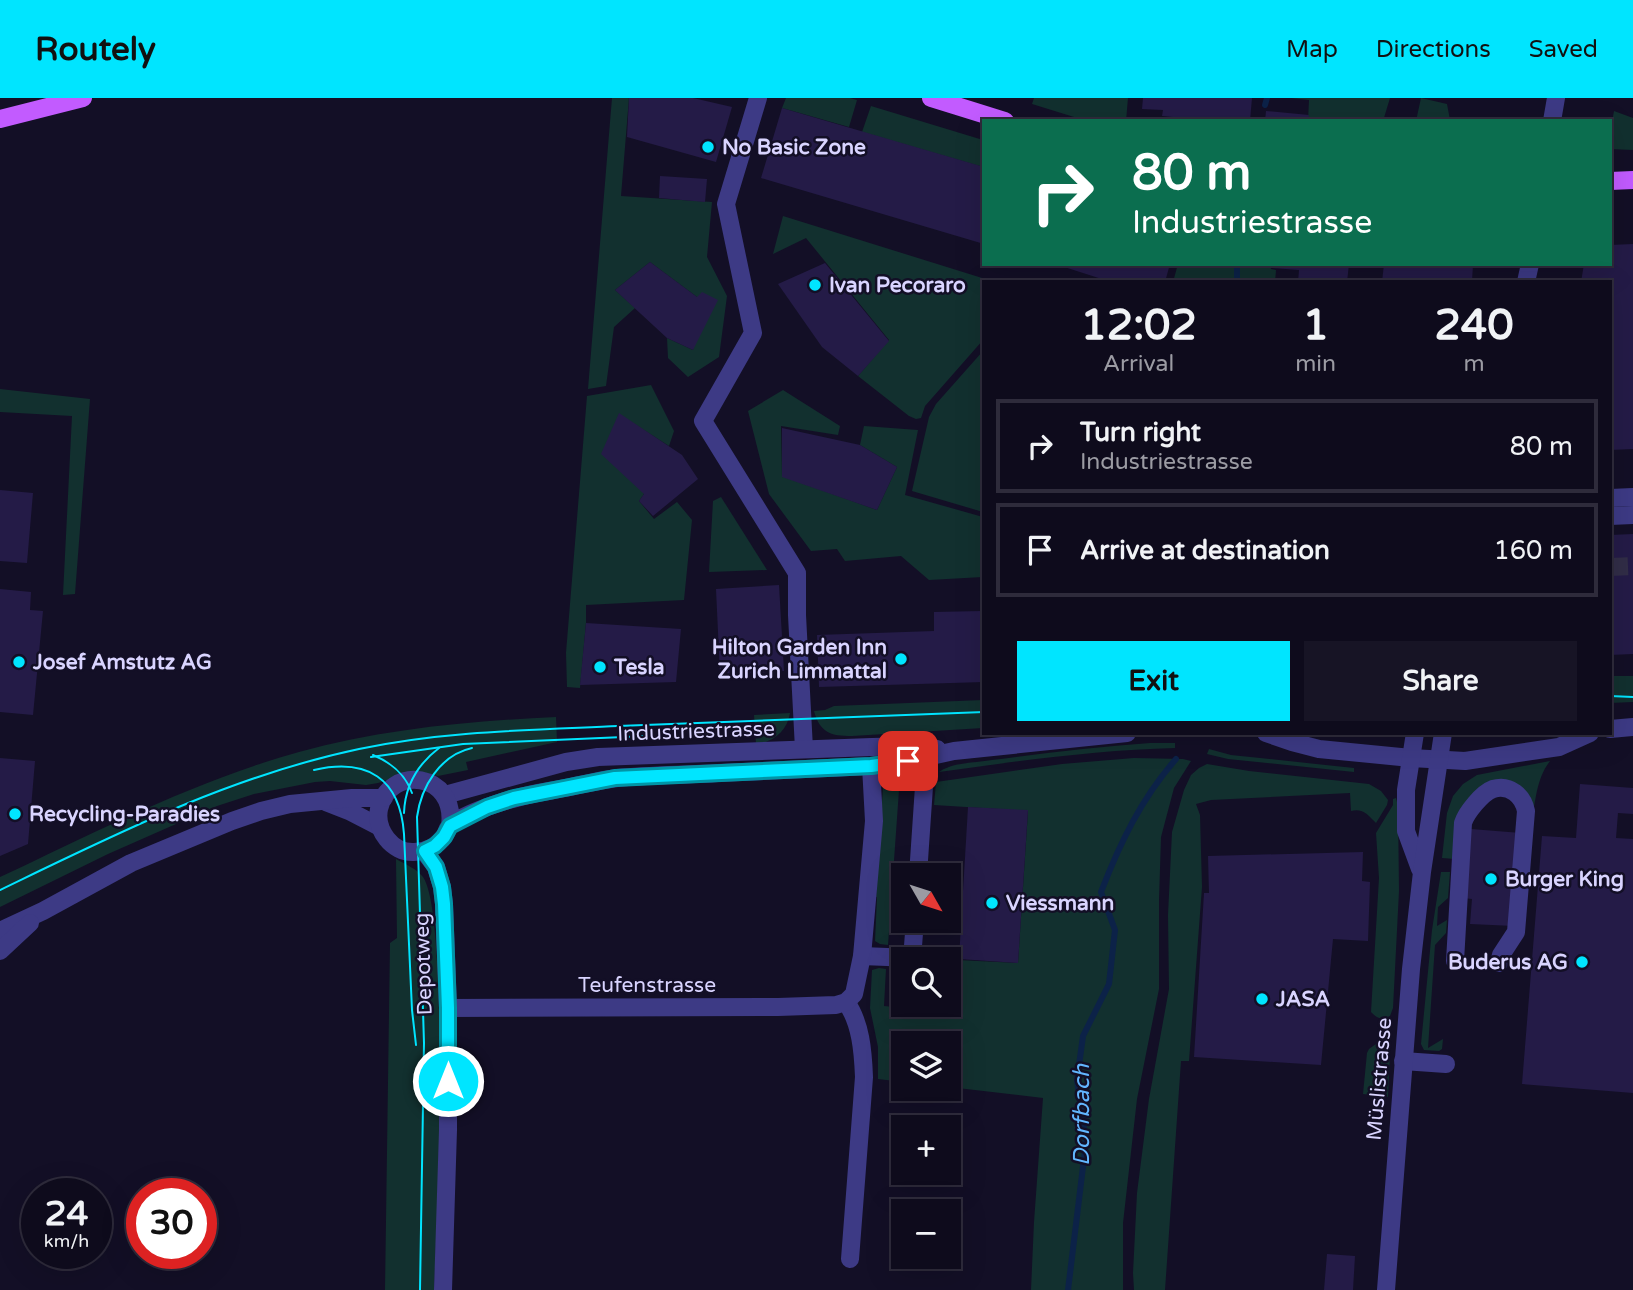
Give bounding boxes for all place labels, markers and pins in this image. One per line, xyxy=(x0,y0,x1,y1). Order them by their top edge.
place label: No Basic Zone xyxy=(722,135,866,160)
marker: No Basic Zone xyxy=(700,139,716,155)
place label: Ivan Pecoraro xyxy=(829,273,966,298)
marker: Ivan Pecoraro xyxy=(807,277,823,293)
place label: Hilton Garden Inn Zurich Limmattal xyxy=(712,635,887,684)
place label: Josef Amstutz AG xyxy=(32,650,212,675)
marker: Hilton Garden Inn Zurich Limmattal xyxy=(893,651,909,667)
marker: Josef Amstutz AG xyxy=(11,654,27,670)
place label: Tesla xyxy=(613,655,664,680)
marker: Tesla xyxy=(592,659,608,675)
pin xyxy=(878,731,938,791)
place label: Recycling-Paradies xyxy=(29,802,220,827)
marker: Recycling-Paradies xyxy=(7,806,23,822)
place label: Burger King xyxy=(1505,867,1624,892)
marker: Burger King xyxy=(1483,871,1499,887)
place label: Viessmann xyxy=(1006,891,1114,916)
marker: Viessmann xyxy=(984,895,1000,911)
place label: Buderus AG xyxy=(1448,950,1568,975)
marker: Buderus AG xyxy=(1574,954,1590,970)
place label: JASA xyxy=(1275,987,1330,1012)
marker: JASA xyxy=(1254,991,1270,1007)

